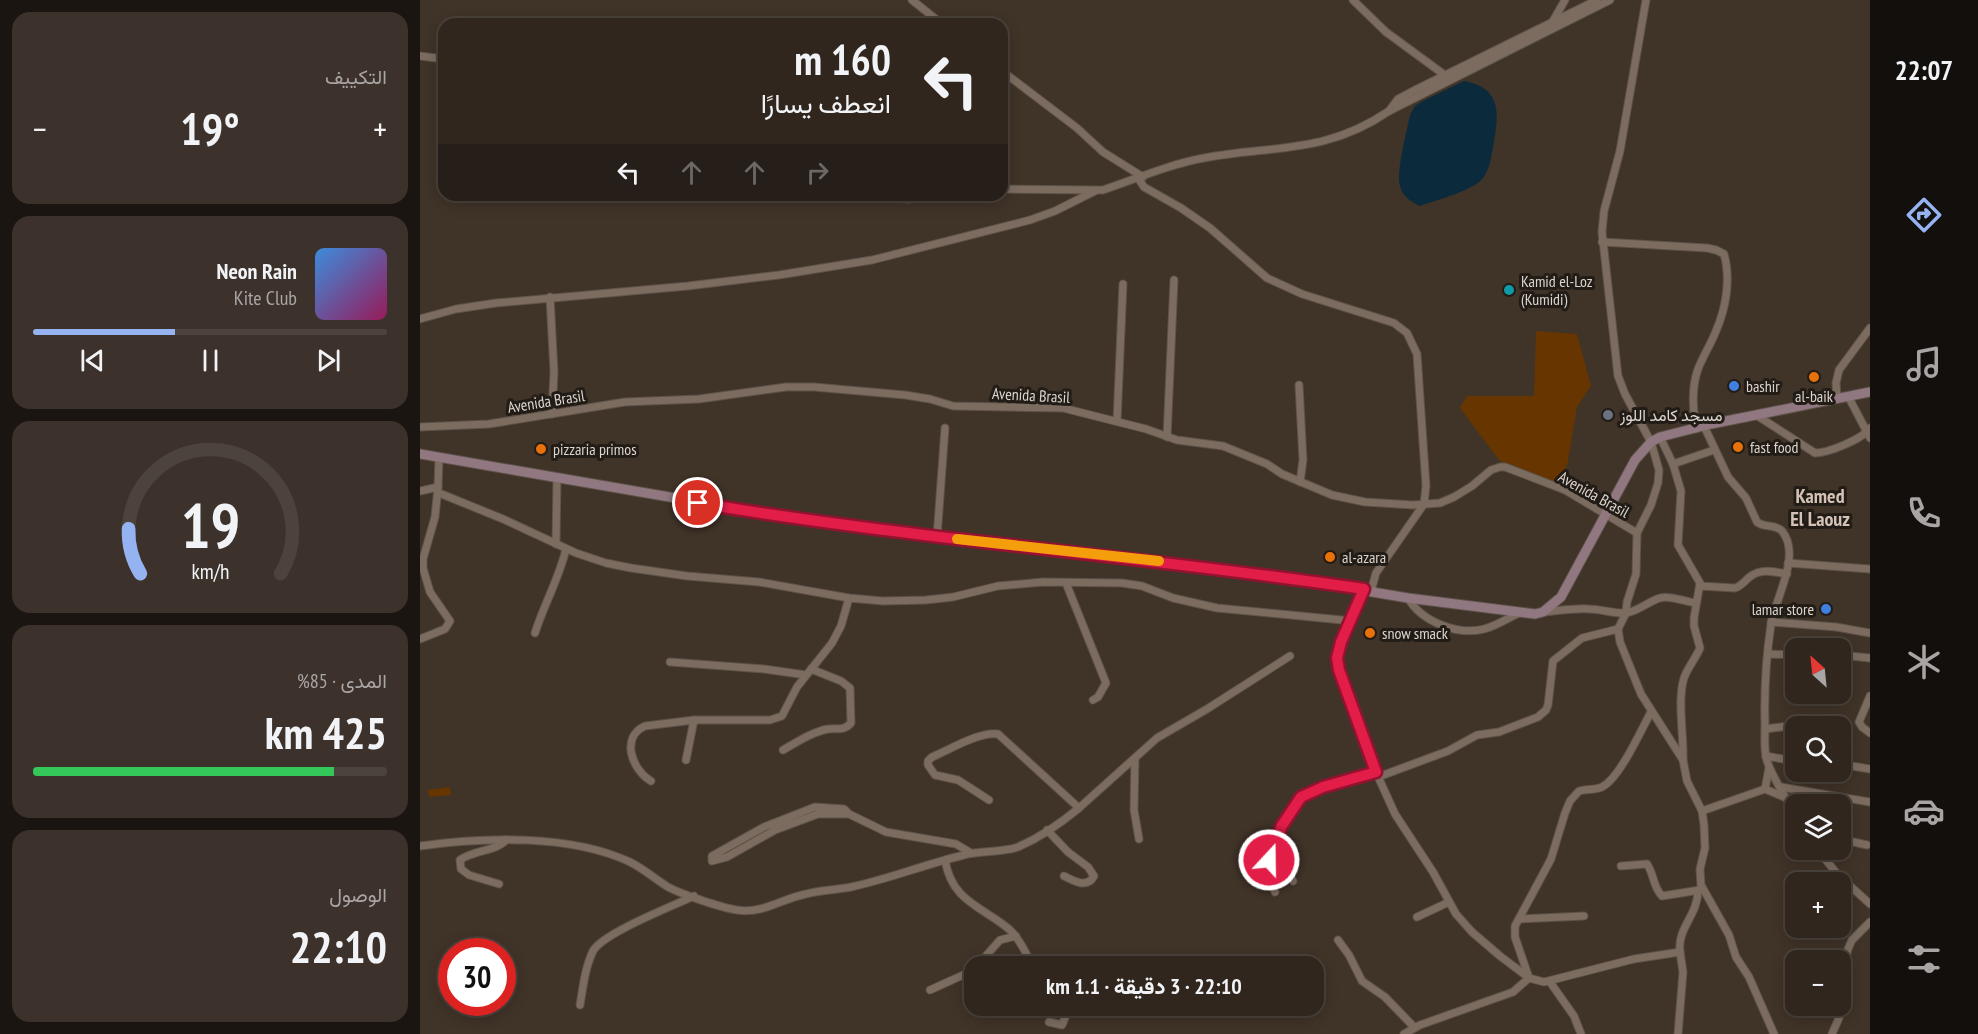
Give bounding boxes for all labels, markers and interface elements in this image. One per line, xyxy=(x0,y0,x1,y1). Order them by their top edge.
text: 160 m xyxy=(794,32,891,87)
icon: left xyxy=(912,42,990,120)
text: 22:07 xyxy=(1895,53,1953,87)
text: التكييف xyxy=(325,64,387,90)
text: انعطف يسارًا xyxy=(761,86,891,120)
text: 19° xyxy=(180,99,240,157)
text: − xyxy=(33,107,47,150)
text: + xyxy=(373,107,387,150)
icon: left xyxy=(612,156,645,189)
icon: ahead xyxy=(675,156,708,189)
icon: ahead xyxy=(738,156,771,189)
icon: right xyxy=(801,156,834,189)
icon: directions xyxy=(1903,194,1945,236)
text: Neon Rain xyxy=(217,257,297,285)
place label: Kamid el-Loz (Kumidi) xyxy=(1521,271,1593,309)
marker: Kamid el-Loz (Kumidi) xyxy=(1502,283,1516,297)
text: Kite Club xyxy=(234,285,297,311)
icon: music xyxy=(1903,343,1945,385)
icon: previous xyxy=(76,344,109,377)
icon: pause xyxy=(194,344,227,377)
icon: next xyxy=(312,344,345,377)
marker: al-baik xyxy=(1807,370,1821,384)
place label: bashir xyxy=(1746,376,1780,396)
marker: bashir xyxy=(1727,379,1741,393)
street label: Avenida Brasil xyxy=(992,383,1071,407)
street label: Avenida Brasil xyxy=(506,385,586,417)
place label: al-baik xyxy=(1795,386,1834,406)
place label: مسجد كامد اللوز xyxy=(1619,405,1723,426)
marker: مسجد كامد اللوز xyxy=(1601,408,1615,422)
place label: fast food xyxy=(1750,437,1799,457)
place label: pizzaria primos xyxy=(553,439,637,459)
marker: fast food xyxy=(1731,440,1745,454)
marker: pizzaria primos xyxy=(534,442,548,456)
street label: Avenida Brasil xyxy=(1555,466,1633,522)
pin xyxy=(672,477,723,528)
district label: Kamed El Laouz xyxy=(1790,483,1850,532)
text: 19 xyxy=(180,484,240,565)
icon: arrive xyxy=(681,486,714,519)
icon: phone xyxy=(1903,492,1945,534)
place label: al-azara xyxy=(1342,547,1386,567)
marker: al-azara xyxy=(1323,550,1337,564)
text: km/h xyxy=(191,557,229,585)
place label: lamar store xyxy=(1752,599,1814,619)
marker: lamar store xyxy=(1819,602,1833,616)
place label: snow smack xyxy=(1382,623,1449,643)
marker: snow smack xyxy=(1363,626,1377,640)
north arrow xyxy=(1785,638,1851,704)
map controls xyxy=(1785,638,1851,1016)
icon: climate xyxy=(1903,641,1945,683)
text: المدى · 85% xyxy=(297,668,387,694)
text: 425 km xyxy=(265,703,387,761)
button: search xyxy=(1785,716,1851,782)
icon: car xyxy=(1903,790,1945,832)
button: layers xyxy=(1785,794,1851,860)
position arrow xyxy=(1237,828,1301,892)
button: + xyxy=(1785,872,1851,938)
text: الوصول xyxy=(329,882,387,908)
text: 22:10 xyxy=(290,917,387,975)
speed limit sign: 30 xyxy=(438,938,516,1016)
icon: filters xyxy=(1903,938,1945,980)
button: − xyxy=(1785,950,1851,1016)
text: 22:10 · 3 دقيقة · 1.1 km xyxy=(1046,972,1242,1000)

